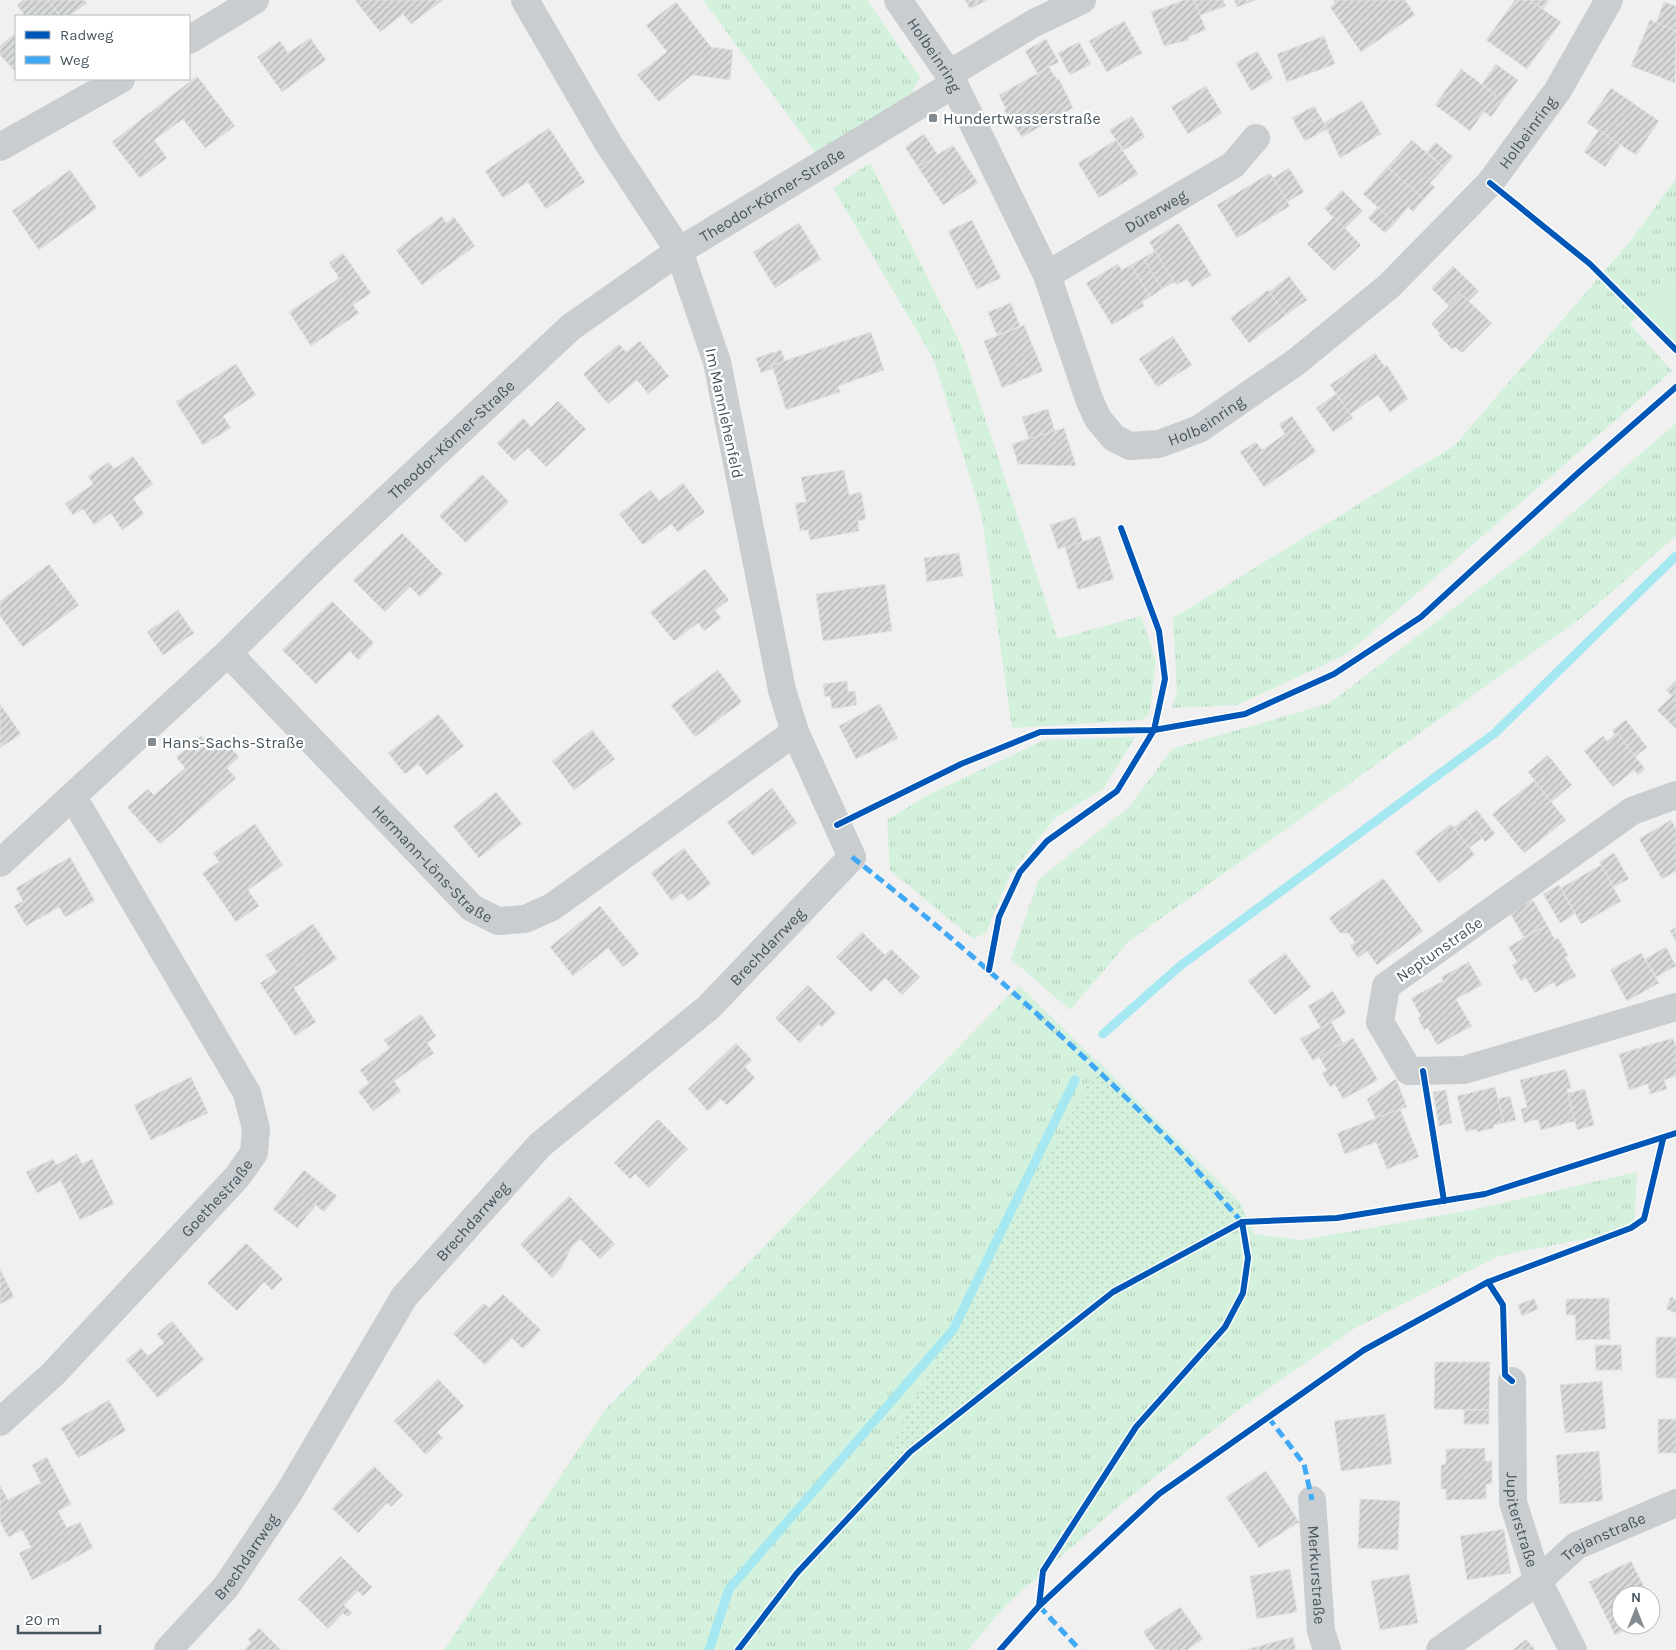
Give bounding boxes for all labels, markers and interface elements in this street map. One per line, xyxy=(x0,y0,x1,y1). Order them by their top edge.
street label: Holbeinring xyxy=(903,14,965,95)
legend xyxy=(15,15,190,80)
text: Radweg xyxy=(60,26,114,44)
text: Weg xyxy=(60,51,90,69)
street label: Holbeinring xyxy=(1495,92,1560,173)
place label: Hundertwasserstraße xyxy=(943,109,1101,128)
marker: Hundertwasserstraße xyxy=(927,112,939,124)
street label: Theodor-Körner-Straße xyxy=(696,144,848,246)
street label: Dürerweg xyxy=(1121,186,1190,237)
street label: Im Mannlehenfeld xyxy=(701,346,748,480)
street label: Theodor-Körner-Straße xyxy=(384,376,519,503)
street label: Holbeinring xyxy=(1165,392,1248,450)
place label: Hans-Sachs-Straße xyxy=(162,733,304,752)
marker: Hans-Sachs-Straße xyxy=(146,736,158,748)
street label: Hermann-Löns-Straße xyxy=(368,801,496,927)
street label: Brechdarrweg xyxy=(726,904,809,990)
street label: Neptunstraße xyxy=(1393,913,1486,986)
street label: Goethestraße xyxy=(177,1155,257,1241)
street label: Brechdarrweg xyxy=(432,1178,513,1265)
street label: Jupiterstraße xyxy=(1503,1472,1542,1570)
street label: Trajanstraße xyxy=(1557,1508,1648,1565)
street label: Brechdarrweg xyxy=(210,1510,282,1604)
street label: Merkurstraße xyxy=(1304,1525,1330,1625)
north arrow xyxy=(1611,1585,1661,1635)
text: N xyxy=(1631,1589,1641,1606)
scale bar xyxy=(18,1602,100,1634)
text: 20 m xyxy=(25,1611,60,1629)

